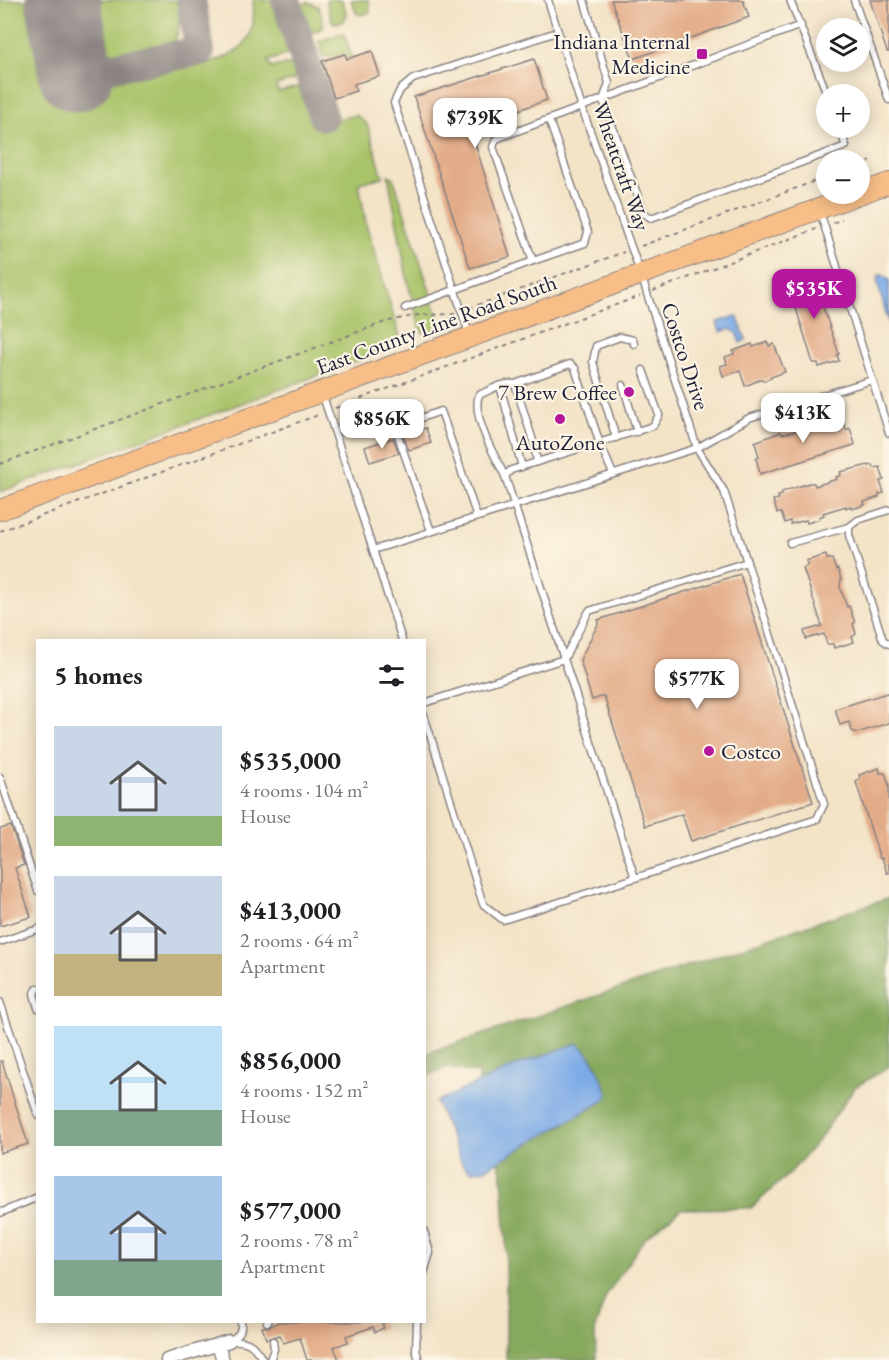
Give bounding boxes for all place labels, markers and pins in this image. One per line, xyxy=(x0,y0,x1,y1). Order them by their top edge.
place label: Indiana Internal Medicine xyxy=(553,27,690,81)
marker: Indiana Internal Medicine xyxy=(695,47,709,61)
pin: $739K xyxy=(433,98,517,149)
pin: $535K xyxy=(772,269,856,320)
place label: 7 Brew Coffee xyxy=(498,378,617,407)
marker: 7 Brew Coffee xyxy=(622,385,636,399)
pin: $413K xyxy=(761,393,845,444)
pin: $856K xyxy=(340,399,424,450)
marker: AutoZone xyxy=(553,412,567,426)
place label: AutoZone xyxy=(515,428,605,457)
pin: $577K xyxy=(655,659,739,710)
place label: Costco xyxy=(721,737,781,766)
marker: Costco xyxy=(702,744,716,758)

